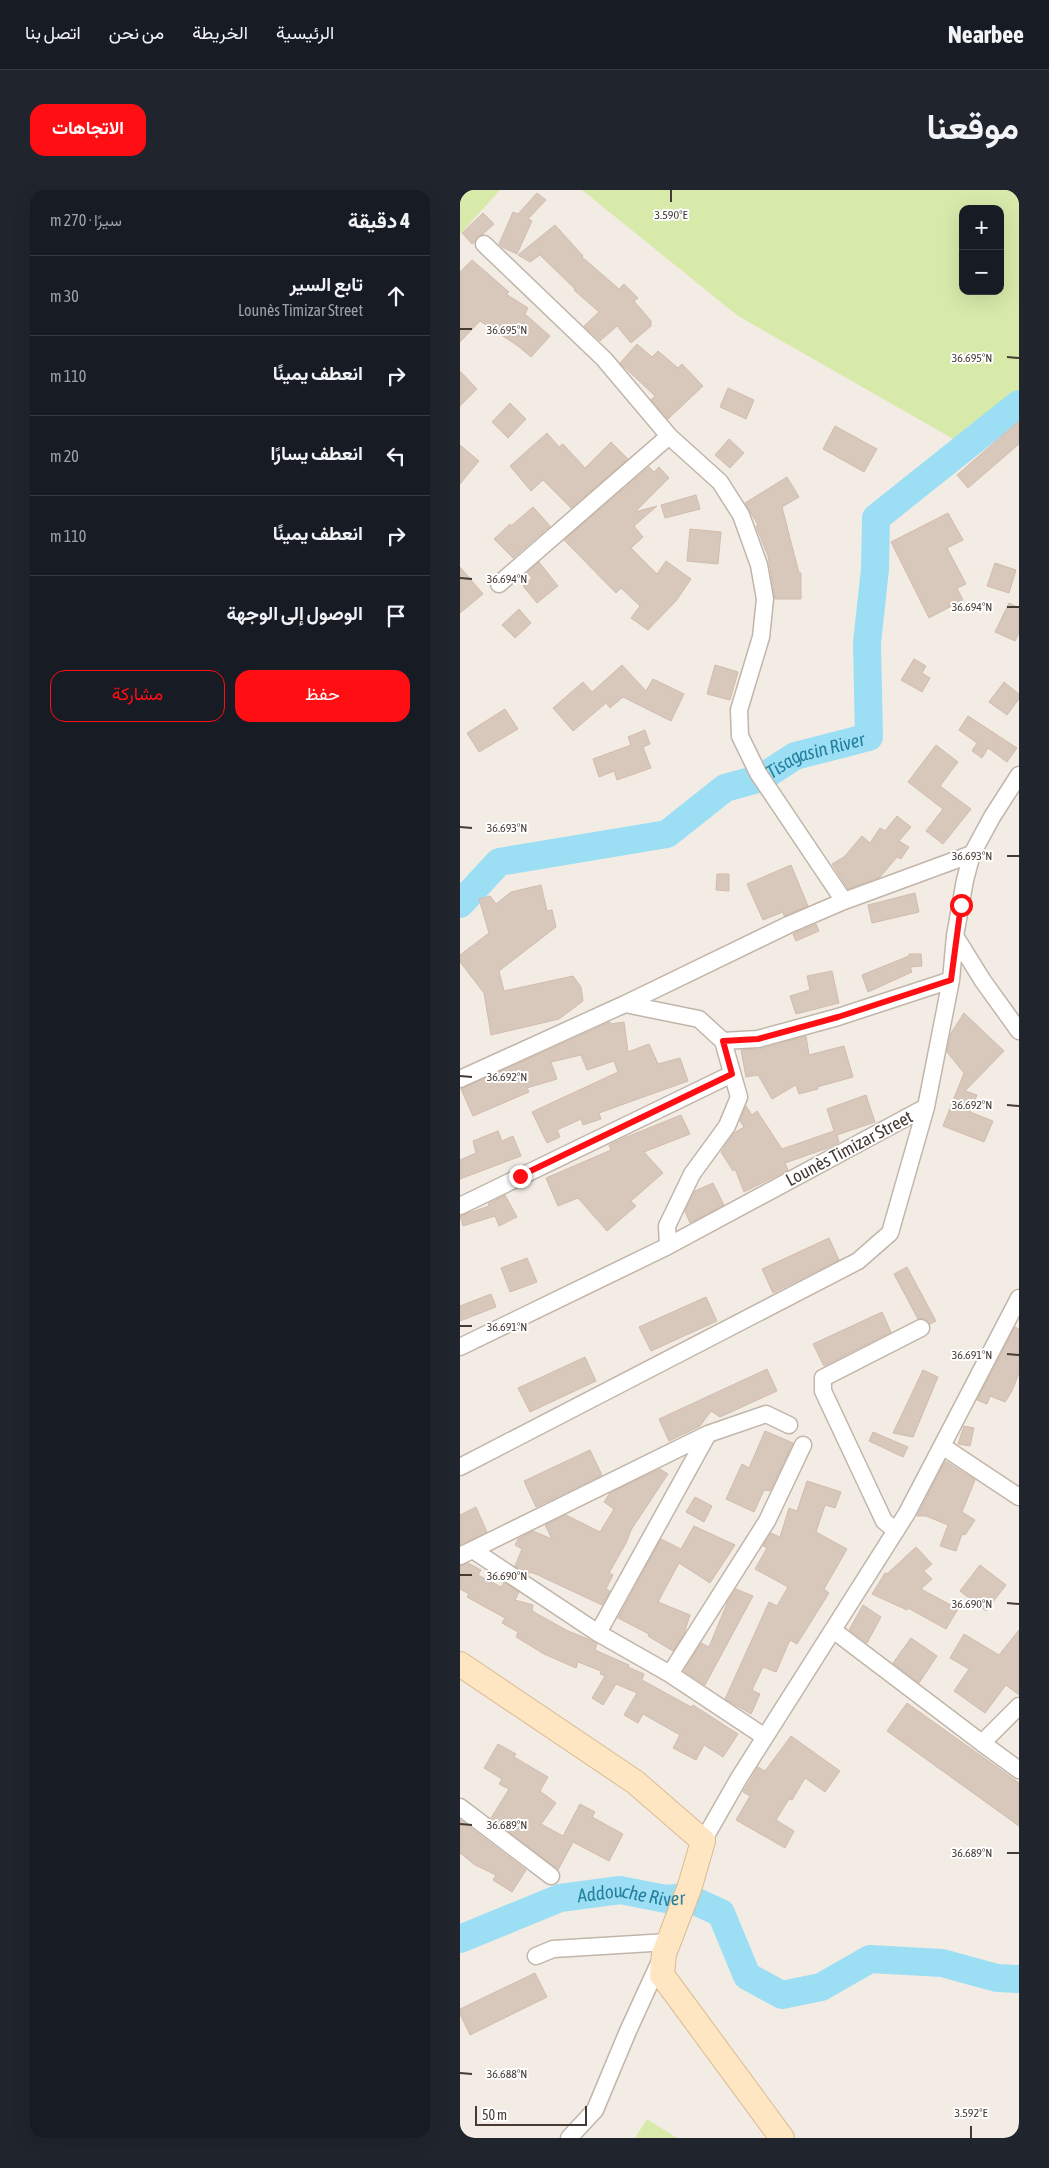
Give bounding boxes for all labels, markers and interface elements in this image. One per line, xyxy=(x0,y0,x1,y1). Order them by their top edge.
text: Nearbee xyxy=(948,21,1024,48)
text: اتصل بنا xyxy=(25,22,81,43)
text: من نحن xyxy=(109,22,164,43)
text: الخريطة xyxy=(192,22,248,43)
text: الرئيسية xyxy=(276,22,334,43)
button: الاتجاهات xyxy=(30,104,146,156)
text: موقعنا xyxy=(926,106,1019,146)
map controls xyxy=(959,205,1004,295)
button: + xyxy=(959,205,1004,250)
text: 4 دقيقة xyxy=(348,208,410,232)
text: 3.590°E xyxy=(654,208,688,222)
text: سيرًا · 270 m xyxy=(50,211,122,229)
button: − xyxy=(959,250,1004,295)
text: تابع السير xyxy=(290,273,363,295)
icon: ahead xyxy=(382,282,410,310)
text: 30 m xyxy=(50,287,79,305)
text: Lounès Timizar Street xyxy=(238,301,363,319)
text: 36.695°N xyxy=(487,323,527,337)
text: 36.695°N xyxy=(952,351,992,365)
text: انعطف يمينًا xyxy=(273,362,363,384)
icon: right xyxy=(382,362,410,390)
text: 110 m xyxy=(50,367,86,385)
text: انعطف يسارًا xyxy=(270,442,363,464)
icon: left xyxy=(382,442,410,470)
text: 20 m xyxy=(50,447,79,465)
text: انعطف يمينًا xyxy=(273,522,363,544)
icon: right xyxy=(382,522,410,550)
text: 110 m xyxy=(50,527,86,545)
text: 36.694°N xyxy=(487,572,527,586)
text: 36.694°N xyxy=(952,600,992,614)
text: الوصول إلى الوجهة xyxy=(226,602,363,624)
icon: arrive xyxy=(382,602,410,630)
button: مشاركة xyxy=(50,670,225,722)
button: حفظ xyxy=(235,670,410,722)
water label: Tisagasin River xyxy=(762,727,868,783)
text: 36.693°N xyxy=(487,821,527,835)
text: 36.693°N xyxy=(952,849,992,863)
route start xyxy=(950,894,973,917)
text: 36.692°N xyxy=(487,1070,527,1084)
text: 36.692°N xyxy=(952,1098,992,1112)
street label: Lounès Timizar Street xyxy=(782,1106,916,1190)
route end xyxy=(509,1165,532,1188)
text: 36.691°N xyxy=(487,1320,527,1334)
text: 36.691°N xyxy=(952,1348,992,1362)
text: 36.690°N xyxy=(487,1569,527,1583)
text: 36.690°N xyxy=(952,1597,992,1611)
text: 36.689°N xyxy=(487,1818,527,1832)
text: 36.689°N xyxy=(952,1846,992,1860)
water label: Addouche River xyxy=(575,1879,687,1910)
text: 36.688°N xyxy=(487,2067,527,2081)
scale bar xyxy=(475,2103,588,2126)
text: 3.592°E xyxy=(954,2106,988,2120)
text: 50 m xyxy=(482,2107,507,2123)

